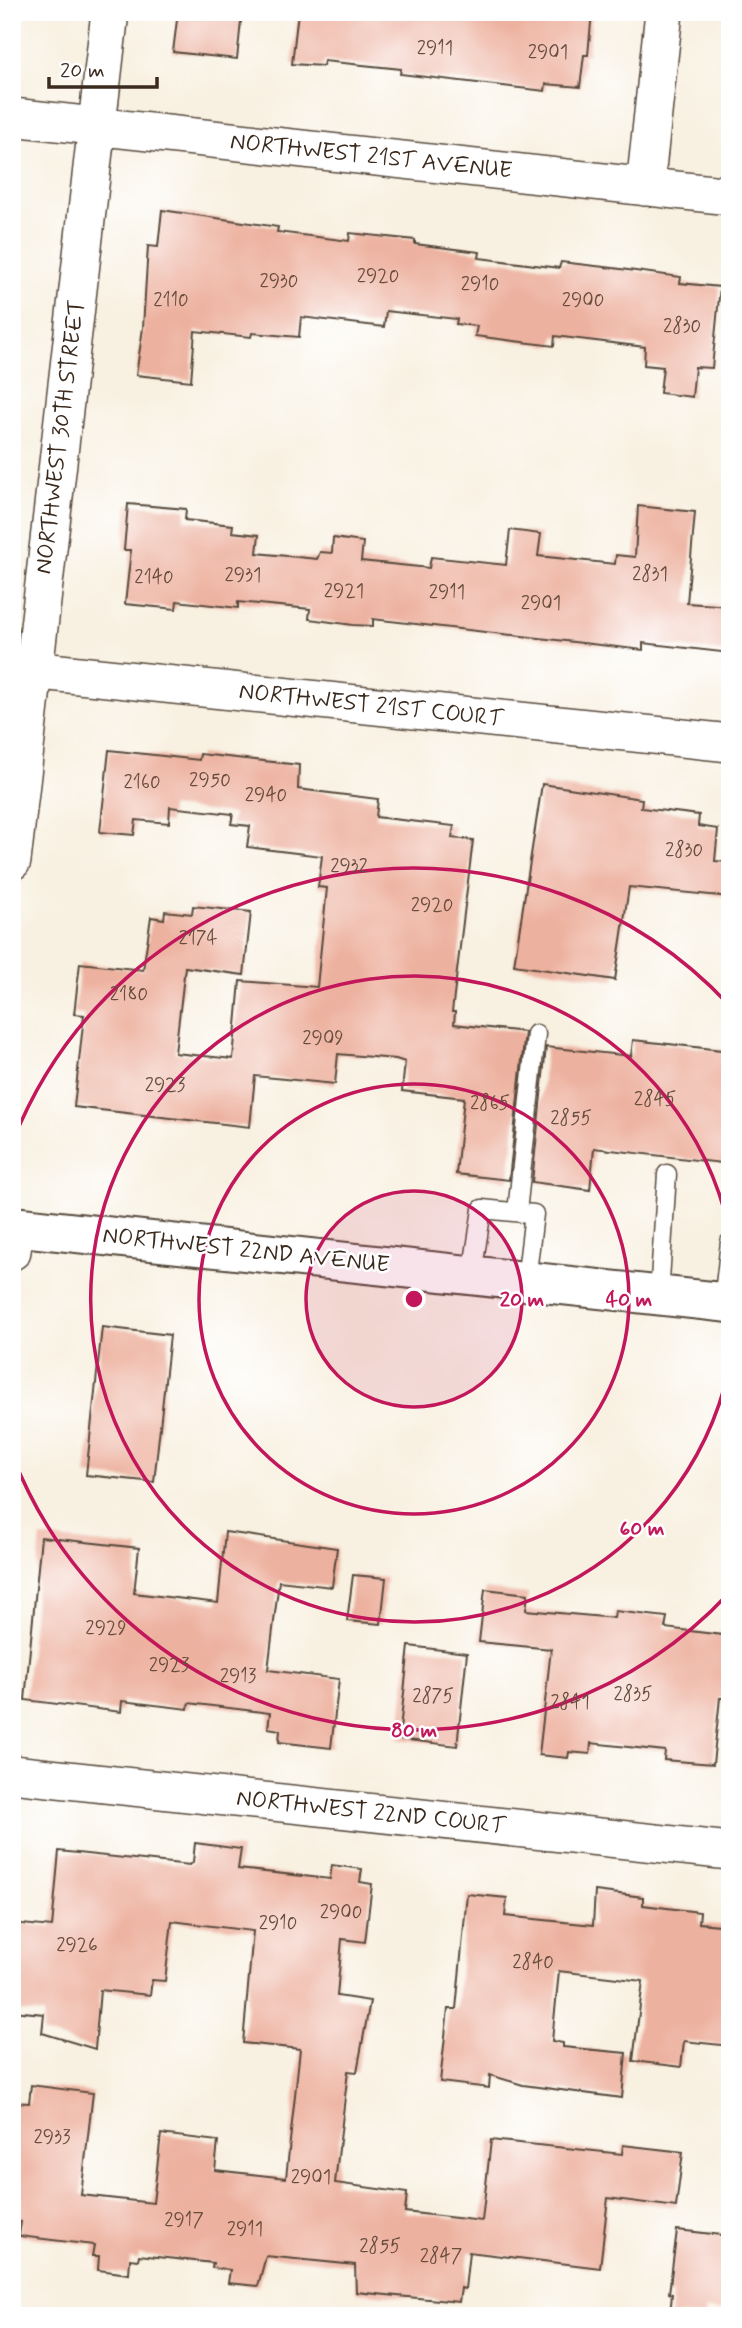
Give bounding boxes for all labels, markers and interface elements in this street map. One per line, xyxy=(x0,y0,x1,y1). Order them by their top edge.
house number: 2911 xyxy=(417,36,453,61)
house number: 2901 xyxy=(528,40,568,65)
scale bar xyxy=(49,46,158,90)
text: 20 m xyxy=(60,57,105,85)
street label: NORTHWEST 21ST AVENUE xyxy=(229,127,513,187)
house number: 2920 xyxy=(357,264,399,289)
house number: 2930 xyxy=(259,269,299,294)
house number: 2910 xyxy=(461,272,499,297)
house number: 2110 xyxy=(153,288,189,313)
house number: 2900 xyxy=(562,288,604,313)
street label: NORTHWEST 30TH STREET xyxy=(29,298,93,576)
house number: 2830 xyxy=(663,314,701,339)
house number: 2831 xyxy=(632,562,668,587)
house number: 2931 xyxy=(225,563,261,588)
house number: 2140 xyxy=(134,565,174,590)
house number: 2921 xyxy=(324,579,364,604)
house number: 2911 xyxy=(429,580,465,605)
house number: 2901 xyxy=(521,591,561,616)
street label: NORTHWEST 21ST COURT xyxy=(237,677,506,735)
house number: 2950 xyxy=(189,768,231,793)
house number: 2160 xyxy=(123,770,161,795)
house number: 2940 xyxy=(245,783,287,808)
house number: 2830 xyxy=(665,838,703,863)
house number: 2932 xyxy=(330,854,368,879)
house number: 2920 xyxy=(411,893,453,918)
house number: 2174 xyxy=(178,926,218,951)
house number: 2180 xyxy=(110,982,148,1007)
house number: 2909 xyxy=(302,1026,344,1051)
house number: 2923 xyxy=(145,1073,186,1098)
house number: 2845 xyxy=(634,1087,676,1112)
house number: 2865 xyxy=(470,1091,510,1116)
house number: 2855 xyxy=(550,1106,592,1131)
street label: NORTHWEST 22ND AVENUE xyxy=(101,1221,391,1281)
text: 20 m xyxy=(500,1286,545,1314)
text: 40 m xyxy=(606,1286,653,1314)
centre of rings xyxy=(402,1287,426,1311)
text: 60 m xyxy=(619,1515,665,1543)
house number: 2929 xyxy=(85,1616,127,1641)
house number: 2923 xyxy=(149,1653,190,1678)
house number: 2913 xyxy=(220,1664,257,1689)
house number: 2835 xyxy=(614,1682,652,1707)
house number: 2875 xyxy=(412,1684,454,1709)
house number: 2841 xyxy=(550,1690,590,1715)
text: 80 m xyxy=(391,1717,437,1745)
street label: NORTHWEST 22ND COURT xyxy=(235,1784,508,1842)
house number: 2900 xyxy=(320,1900,362,1925)
house number: 2910 xyxy=(259,1911,297,1936)
house number: 2926 xyxy=(56,1933,98,1958)
house number: 2840 xyxy=(512,1950,554,1975)
house number: 2933 xyxy=(34,2125,71,2150)
house number: 2901 xyxy=(291,2165,331,2190)
house number: 2917 xyxy=(164,2208,204,2233)
house number: 2911 xyxy=(227,2217,263,2242)
house number: 2855 xyxy=(359,2234,401,2259)
house number: 2847 xyxy=(420,2244,462,2269)

